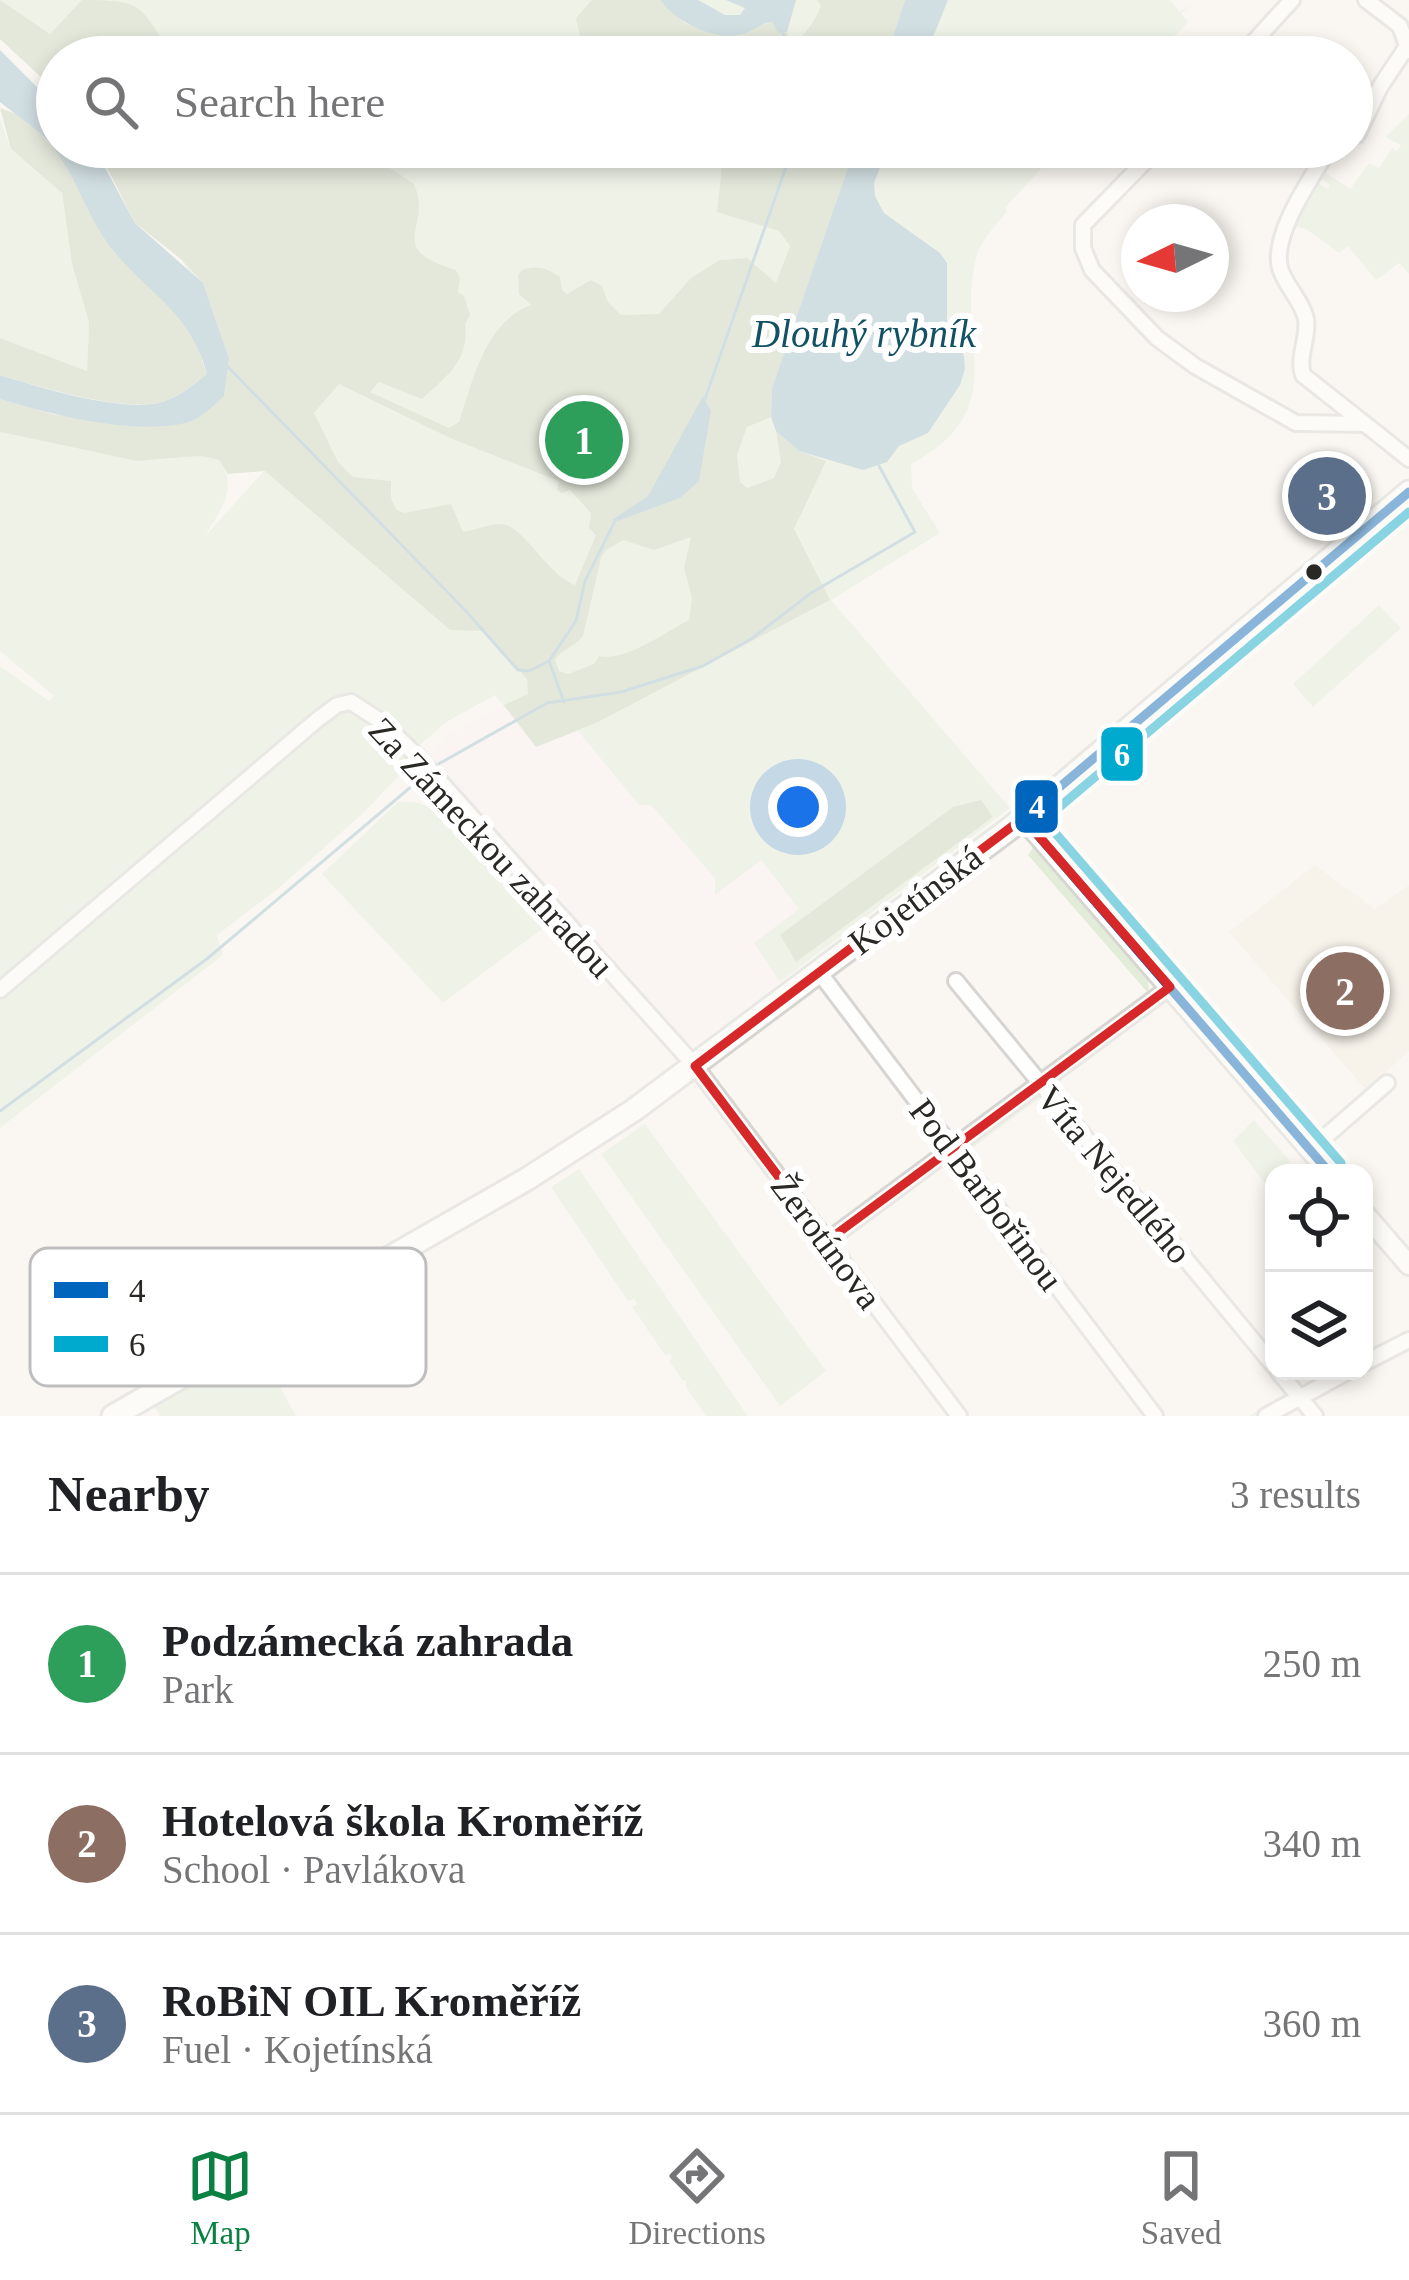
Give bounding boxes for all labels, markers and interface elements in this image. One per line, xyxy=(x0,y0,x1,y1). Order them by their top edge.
search box xyxy=(36,36,1373,168)
icon: search xyxy=(78,69,144,135)
text: Search here xyxy=(174,77,385,127)
north arrow xyxy=(1121,204,1229,312)
water label: Dlouhý rybník xyxy=(751,312,977,356)
pin: 1 xyxy=(545,395,623,485)
pin: 3 xyxy=(1288,451,1366,541)
unlabelled marker xyxy=(1303,561,1325,583)
street label: Za Zámeckou zahradou xyxy=(361,710,622,986)
line badge: 6 xyxy=(1099,725,1145,783)
text: 6 xyxy=(1114,737,1130,773)
your location xyxy=(768,777,828,837)
line badge: 4 xyxy=(1013,778,1060,835)
text: 4 xyxy=(1029,789,1045,825)
street label: Kojetínská xyxy=(841,837,990,963)
pin: 2 xyxy=(1306,946,1384,1036)
street label: Víta Nejedlého xyxy=(1029,1078,1200,1271)
street label: Pod Barbořinou xyxy=(901,1091,1071,1298)
map controls xyxy=(1265,1164,1373,1380)
button: locate xyxy=(1265,1164,1373,1272)
street label: Žerotínova xyxy=(763,1166,890,1317)
legend xyxy=(30,1248,426,1386)
button: layers xyxy=(1265,1272,1373,1380)
text: 4 xyxy=(129,1273,146,1309)
text: 6 xyxy=(129,1327,146,1363)
text: Nearby xyxy=(48,1466,209,1522)
text: 3 results xyxy=(1230,1473,1361,1516)
text: Podzámecká zahrada xyxy=(162,1616,573,1666)
text: 1 xyxy=(77,1642,97,1685)
text: 250 m xyxy=(1262,1642,1361,1685)
text: Park xyxy=(162,1668,234,1711)
text: Hotelová škola Kroměříž xyxy=(162,1796,644,1846)
text: 2 xyxy=(77,1822,97,1865)
text: 340 m xyxy=(1262,1822,1361,1865)
text: School · Pavlákova xyxy=(162,1848,465,1891)
text: RoBiN OIL Kroměříž xyxy=(162,1976,581,2026)
text: 3 xyxy=(77,2002,97,2045)
text: 360 m xyxy=(1262,2002,1361,2045)
text: Fuel · Kojetínská xyxy=(162,2028,433,2071)
tab: Map xyxy=(187,2143,253,2252)
tab: Directions xyxy=(628,2143,766,2252)
tab: Saved xyxy=(1141,2143,1222,2252)

